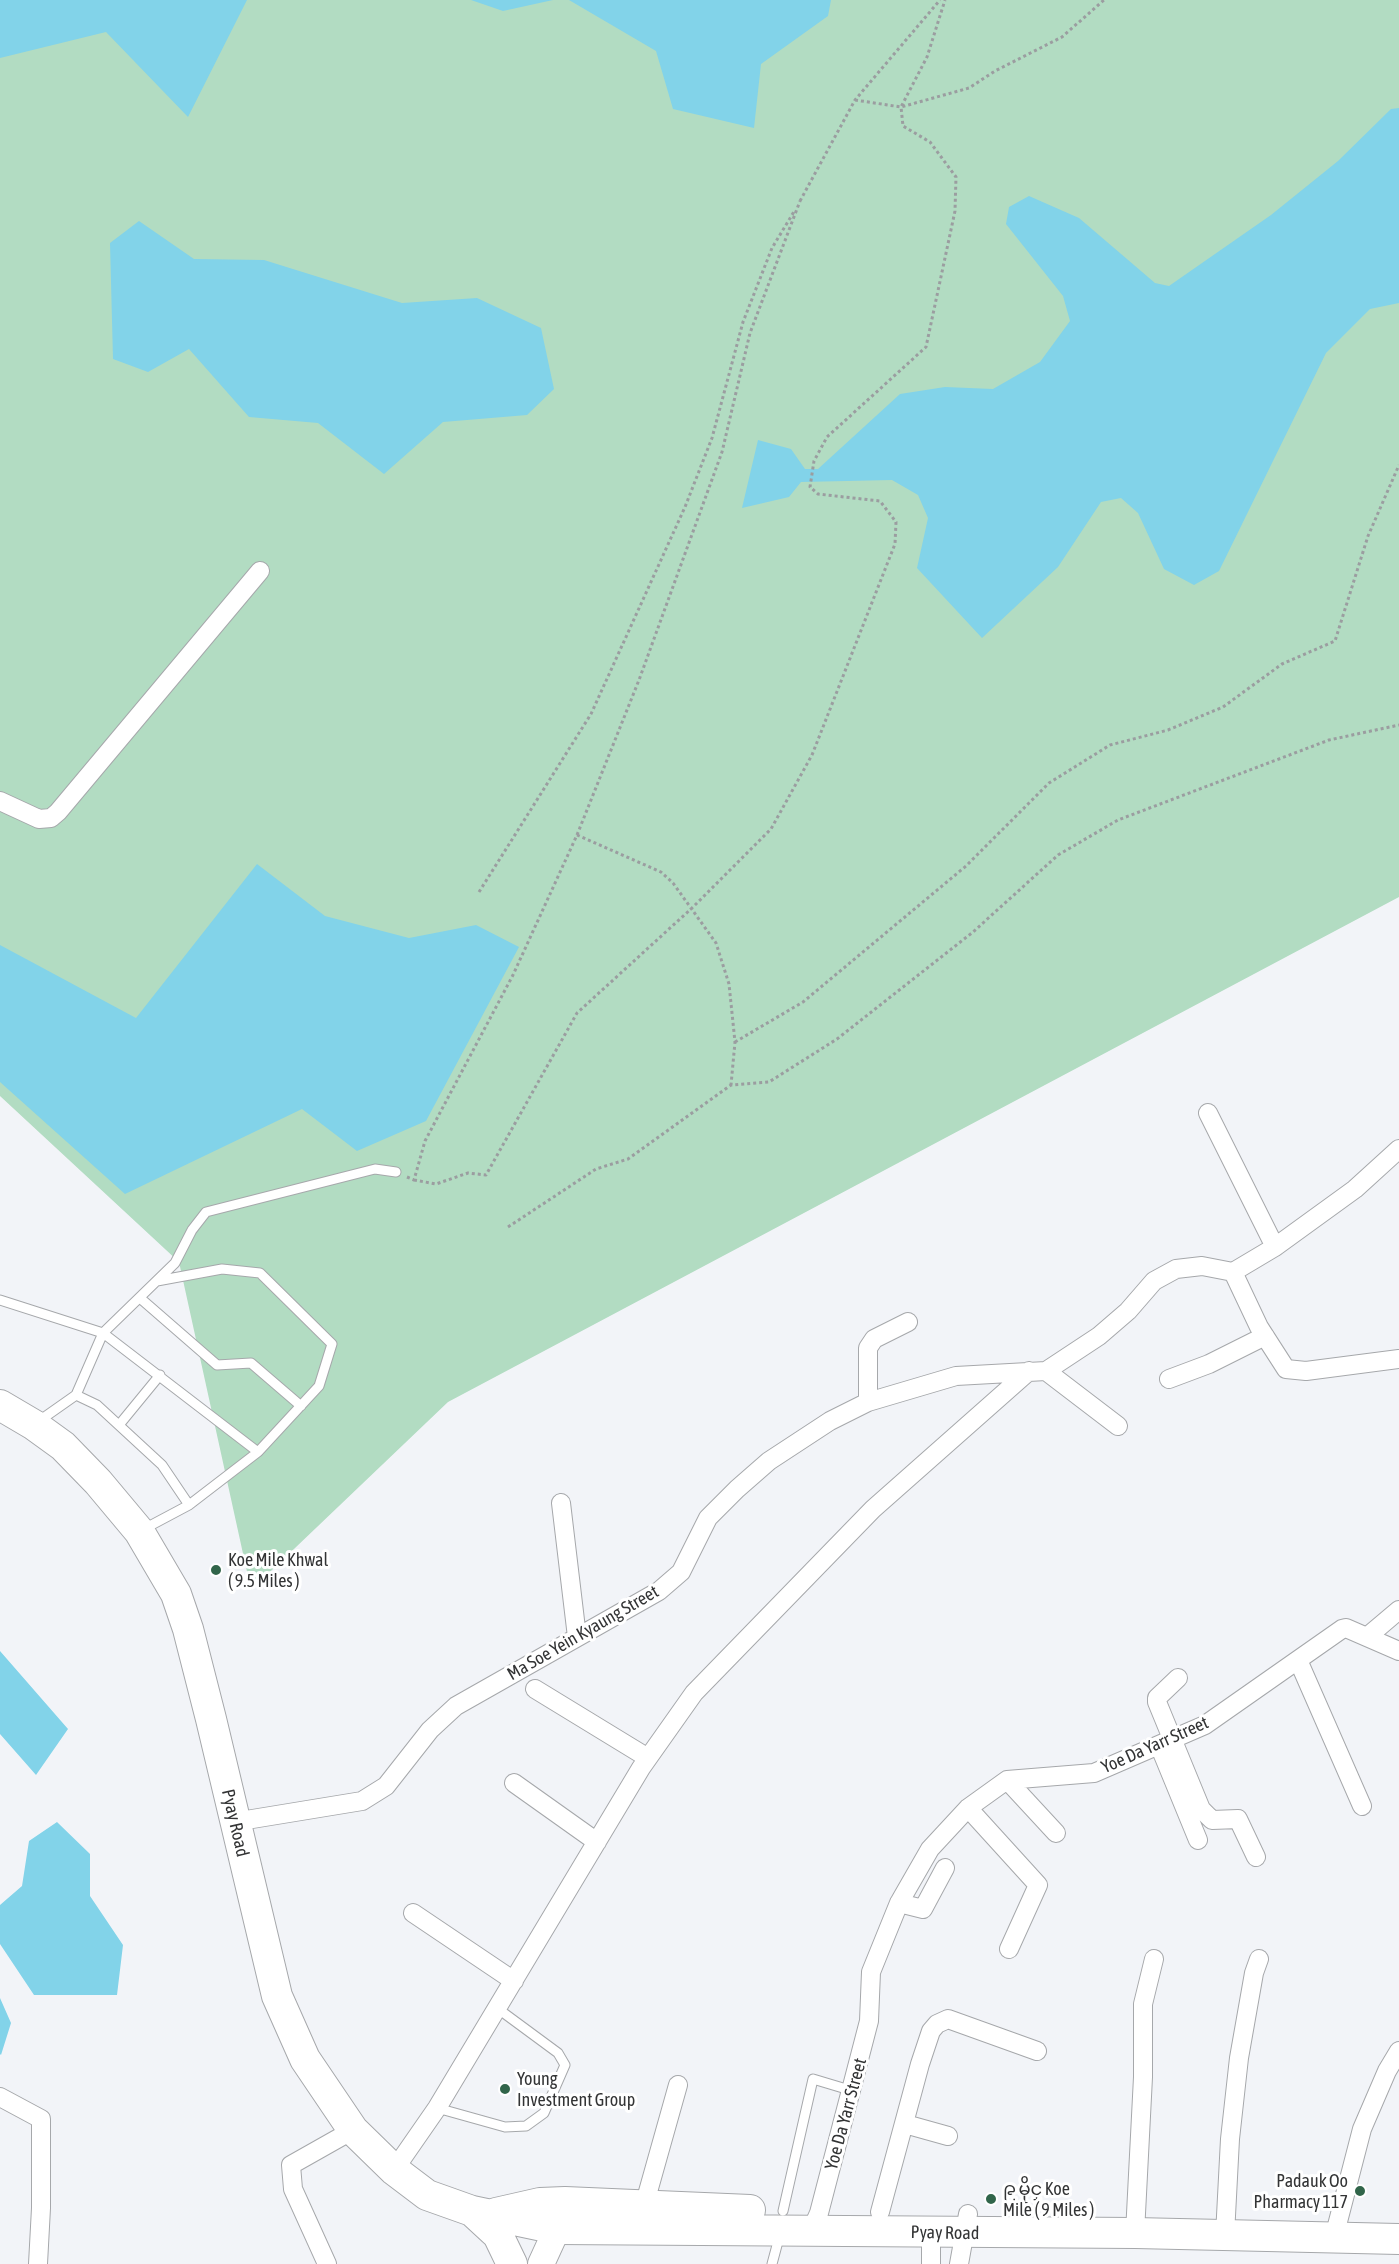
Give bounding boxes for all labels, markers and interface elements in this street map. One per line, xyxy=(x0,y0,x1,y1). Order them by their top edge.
place label: Koe Mile Khwal ( 9.5 Miles ) xyxy=(228,1549,328,1592)
marker: Koe Mile Khwal ( 9.5 Miles ) xyxy=(209,1563,223,1577)
street label: Ma Soe Yein Kyaung Street xyxy=(504,1581,662,1685)
street label: Yoe Da Yarr Street xyxy=(1098,1712,1212,1778)
street label: Pyay Road xyxy=(217,1787,253,1859)
street label: Yoe Da Yarr Street xyxy=(821,2056,871,2172)
place label: Young Investment Group xyxy=(517,2068,635,2110)
marker: Young Investment Group xyxy=(498,2082,512,2096)
place label: Padauk Oo Pharmacy 117 xyxy=(1254,2170,1348,2212)
place label: ၉ မိုင္ Koe Mile ( 9 Miles ) xyxy=(1003,2178,1094,2220)
marker: Padauk Oo Pharmacy 117 xyxy=(1353,2184,1367,2198)
marker: ၉ မိုင္ Koe Mile ( 9 Miles ) xyxy=(984,2192,998,2206)
street label: Pyay Road xyxy=(910,2222,980,2244)

